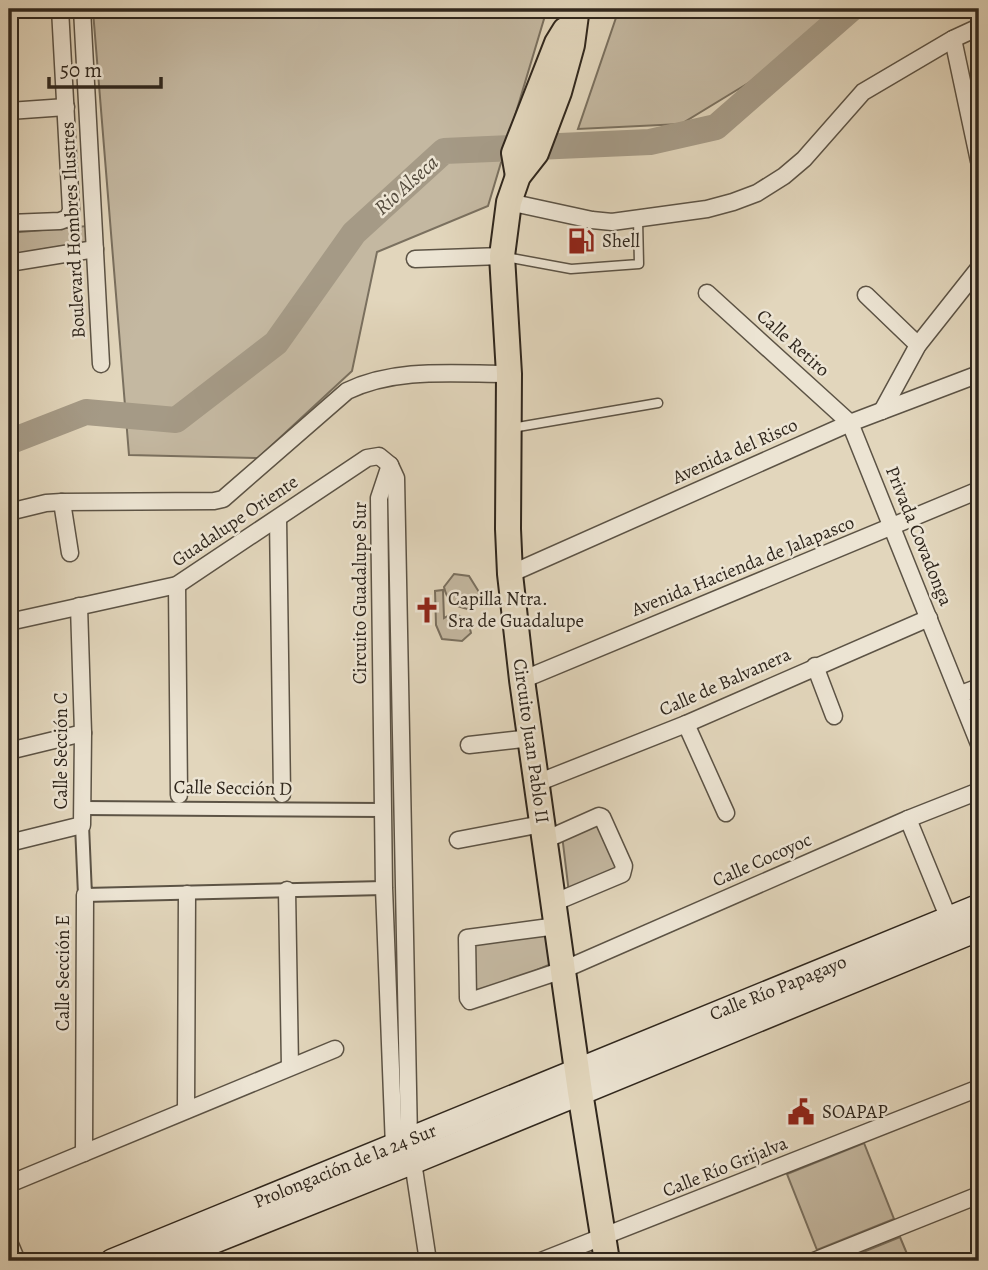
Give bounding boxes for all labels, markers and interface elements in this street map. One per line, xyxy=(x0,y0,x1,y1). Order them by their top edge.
scale bar xyxy=(49,46,161,90)
text: 50 m xyxy=(60,56,102,84)
street label: Boulevard Hombres Ilustres xyxy=(54,121,92,339)
water label: Rio Alseca xyxy=(368,148,444,221)
fuel station icon: Shell xyxy=(566,226,596,256)
place label: Shell xyxy=(602,228,640,254)
street label: Calle Retiro xyxy=(751,303,835,383)
street label: Avenida del Risco xyxy=(667,412,802,491)
street label: Privada Covadonga xyxy=(879,462,959,610)
street label: Guadalupe Oriente xyxy=(167,469,303,573)
street label: Circuito Guadalupe Sur xyxy=(347,502,373,684)
street label: Avenida Hacienda de Jalapasco xyxy=(627,509,858,623)
place label: Capilla Ntra. Sra de Guadalupe xyxy=(448,586,584,634)
church icon: Capilla Ntra. Sra de Guadalupe xyxy=(412,595,442,625)
street label: Calle de Balvanera xyxy=(655,641,795,723)
street label: Circuito Juan Pablo II xyxy=(507,657,555,825)
street label: Calle Sección C xyxy=(48,692,74,810)
street label: Calle Sección D xyxy=(173,774,293,802)
street label: Calle Cocoyoc xyxy=(708,827,816,893)
street label: Calle Sección E xyxy=(50,915,76,1031)
street label: Calle Río Papagayo xyxy=(706,949,850,1027)
public building icon: SOAPAP xyxy=(786,1097,816,1127)
place label: SOAPAP xyxy=(822,1099,888,1125)
street label: Prolongación de la 24 Sur xyxy=(250,1117,440,1215)
street label: Calle Río Grijalva xyxy=(659,1130,791,1204)

